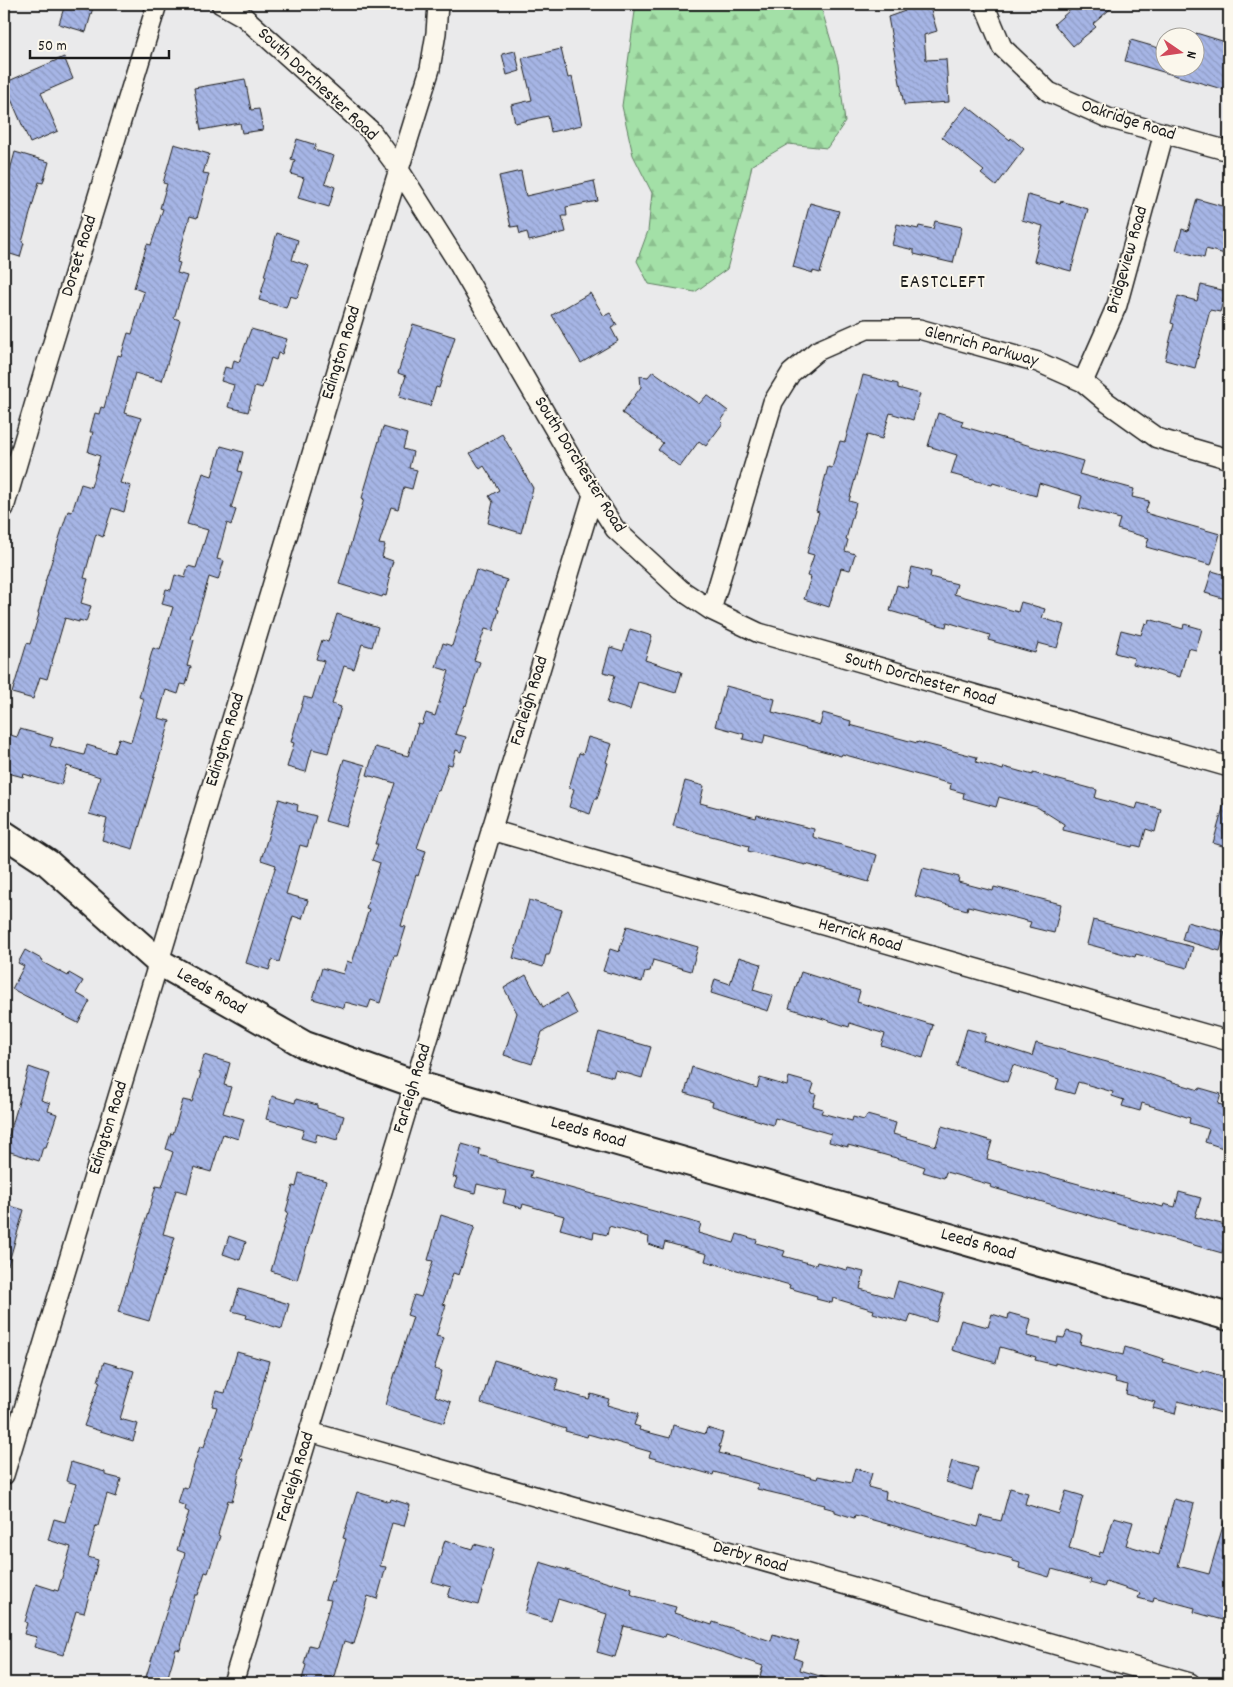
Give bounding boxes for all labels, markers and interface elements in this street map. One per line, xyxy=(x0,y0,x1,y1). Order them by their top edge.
street label: South Dorchester Road xyxy=(251,22,383,148)
scale bar xyxy=(30,28,169,60)
north arrow xyxy=(1156,28,1206,78)
text: 50 m xyxy=(38,36,67,58)
text: N xyxy=(1180,49,1201,60)
street label: Oakridge Road xyxy=(1077,94,1179,148)
street label: Bridgeview Road xyxy=(1101,203,1155,317)
street label: Dorset Road xyxy=(56,212,104,300)
district label: EASTCLEFT xyxy=(900,270,986,297)
street label: Edington Road xyxy=(316,303,368,403)
street label: Glenrich Parkway xyxy=(921,320,1042,374)
street label: South Dorchester Road xyxy=(527,392,631,538)
street label: South Dorchester Road xyxy=(841,646,999,714)
street label: Farleigh Road xyxy=(505,653,555,749)
street label: Edington Road xyxy=(200,690,252,790)
street label: Herrick Road xyxy=(815,912,905,960)
street label: Leeds Road xyxy=(171,962,251,1022)
street label: Farleigh Road xyxy=(388,1041,438,1137)
street label: Edington Road xyxy=(83,1078,135,1178)
street label: Leeds Road xyxy=(548,1110,628,1156)
street label: Leeds Road xyxy=(938,1222,1018,1268)
street label: Farleigh Road xyxy=(271,1429,321,1525)
street label: Derby Road xyxy=(710,1535,790,1581)

